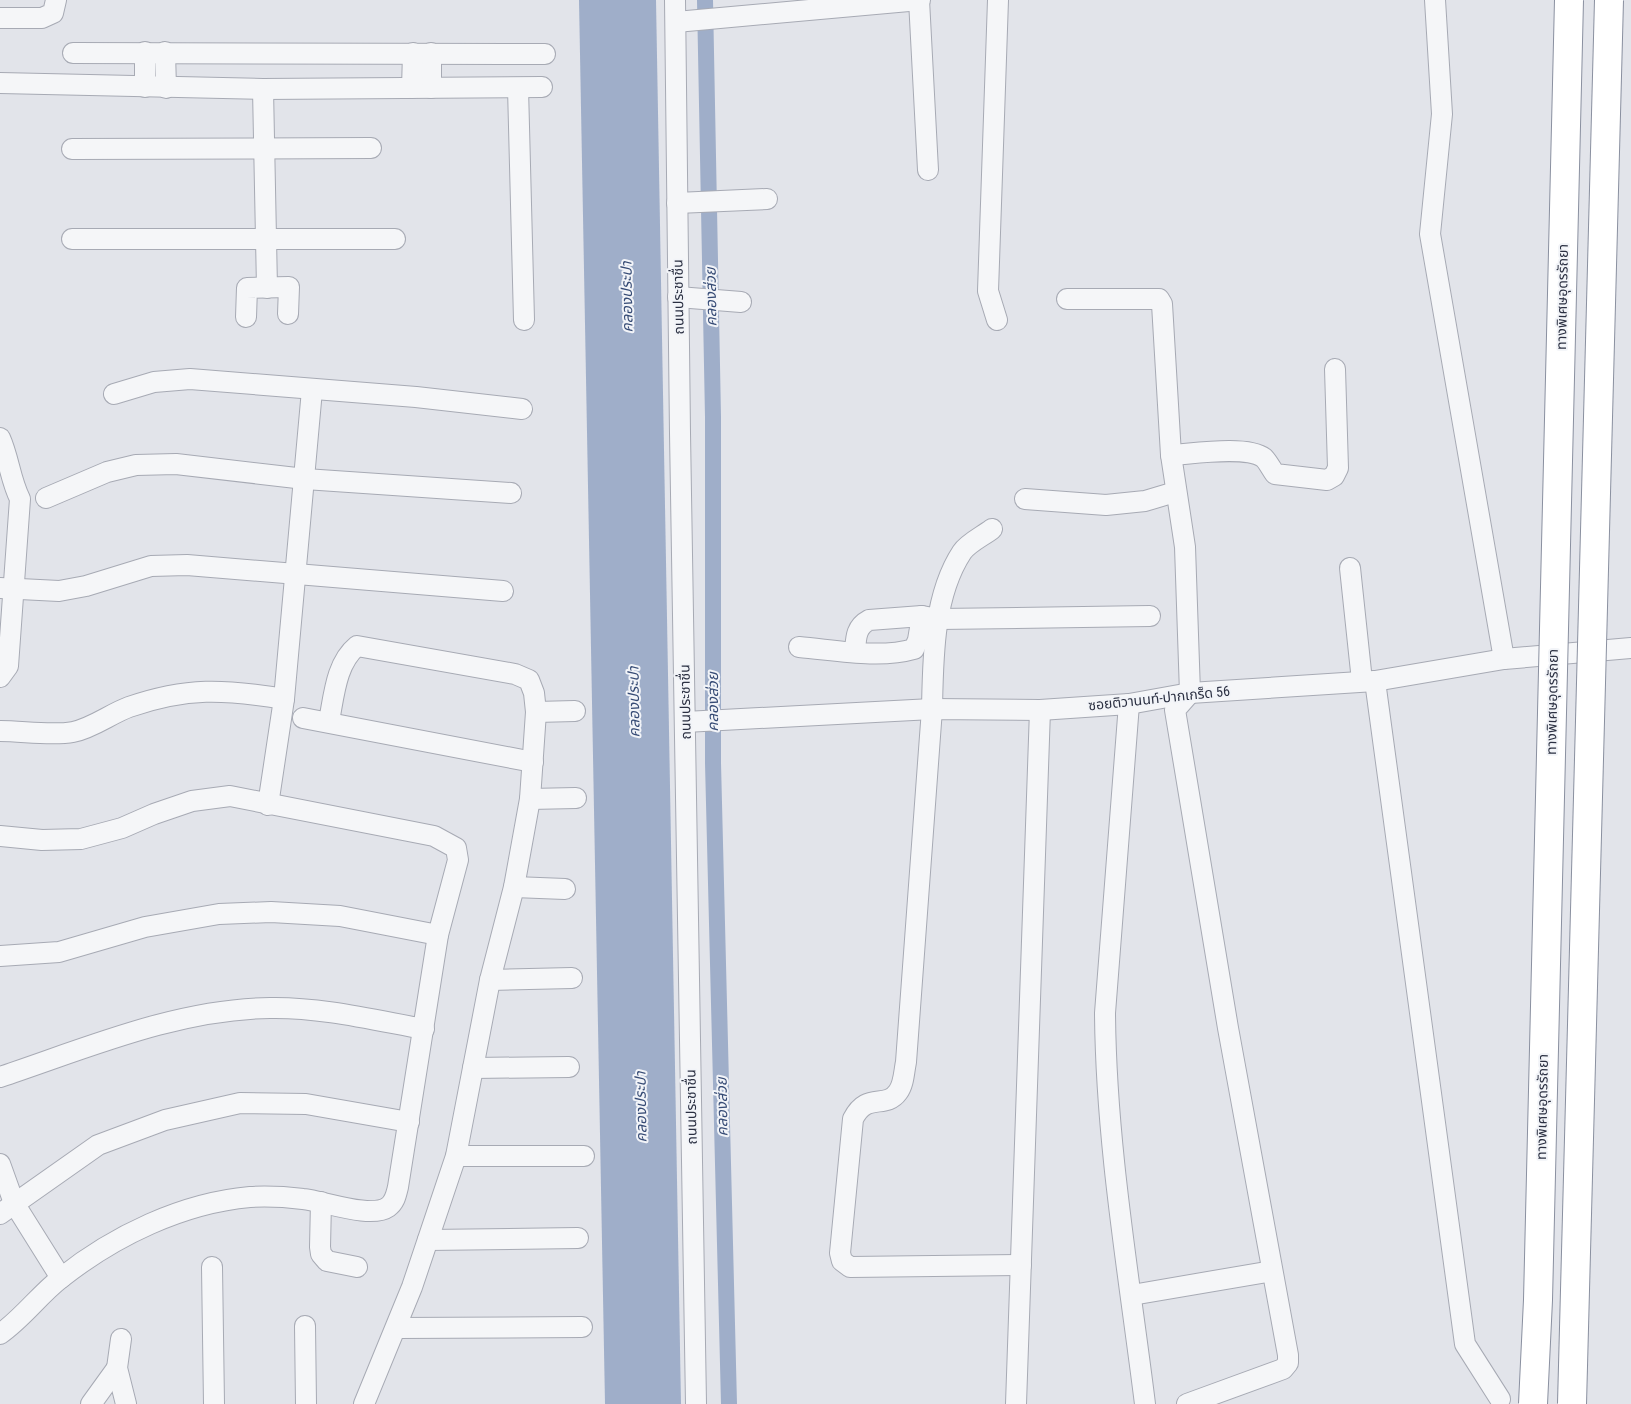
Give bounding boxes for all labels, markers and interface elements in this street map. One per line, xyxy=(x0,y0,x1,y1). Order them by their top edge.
street label: ทางพิเศษอุดรรัถยา xyxy=(1553,244,1572,350)
street label: ถนนประชาชื่น xyxy=(667,259,687,335)
water label: คลองประปา xyxy=(617,260,637,333)
water label: คลองส่วย xyxy=(701,266,721,327)
street label: ทางพิเศษอุดรรัถยา xyxy=(1543,649,1562,755)
street label: ถนนประชาชื่น xyxy=(674,664,694,740)
water label: คลองประปา xyxy=(624,665,644,738)
water label: คลองส่วย xyxy=(704,671,722,732)
street label: ซอยติวานนท์-ปากเกร็ด 56 xyxy=(1087,683,1231,713)
street label: ทางพิเศษอุดรรัถยา xyxy=(1533,1054,1552,1160)
street label: ถนนประชาชื่น xyxy=(680,1069,700,1145)
water label: คลองประปา xyxy=(631,1070,651,1143)
water label: คลองส่วย xyxy=(712,1076,732,1137)

